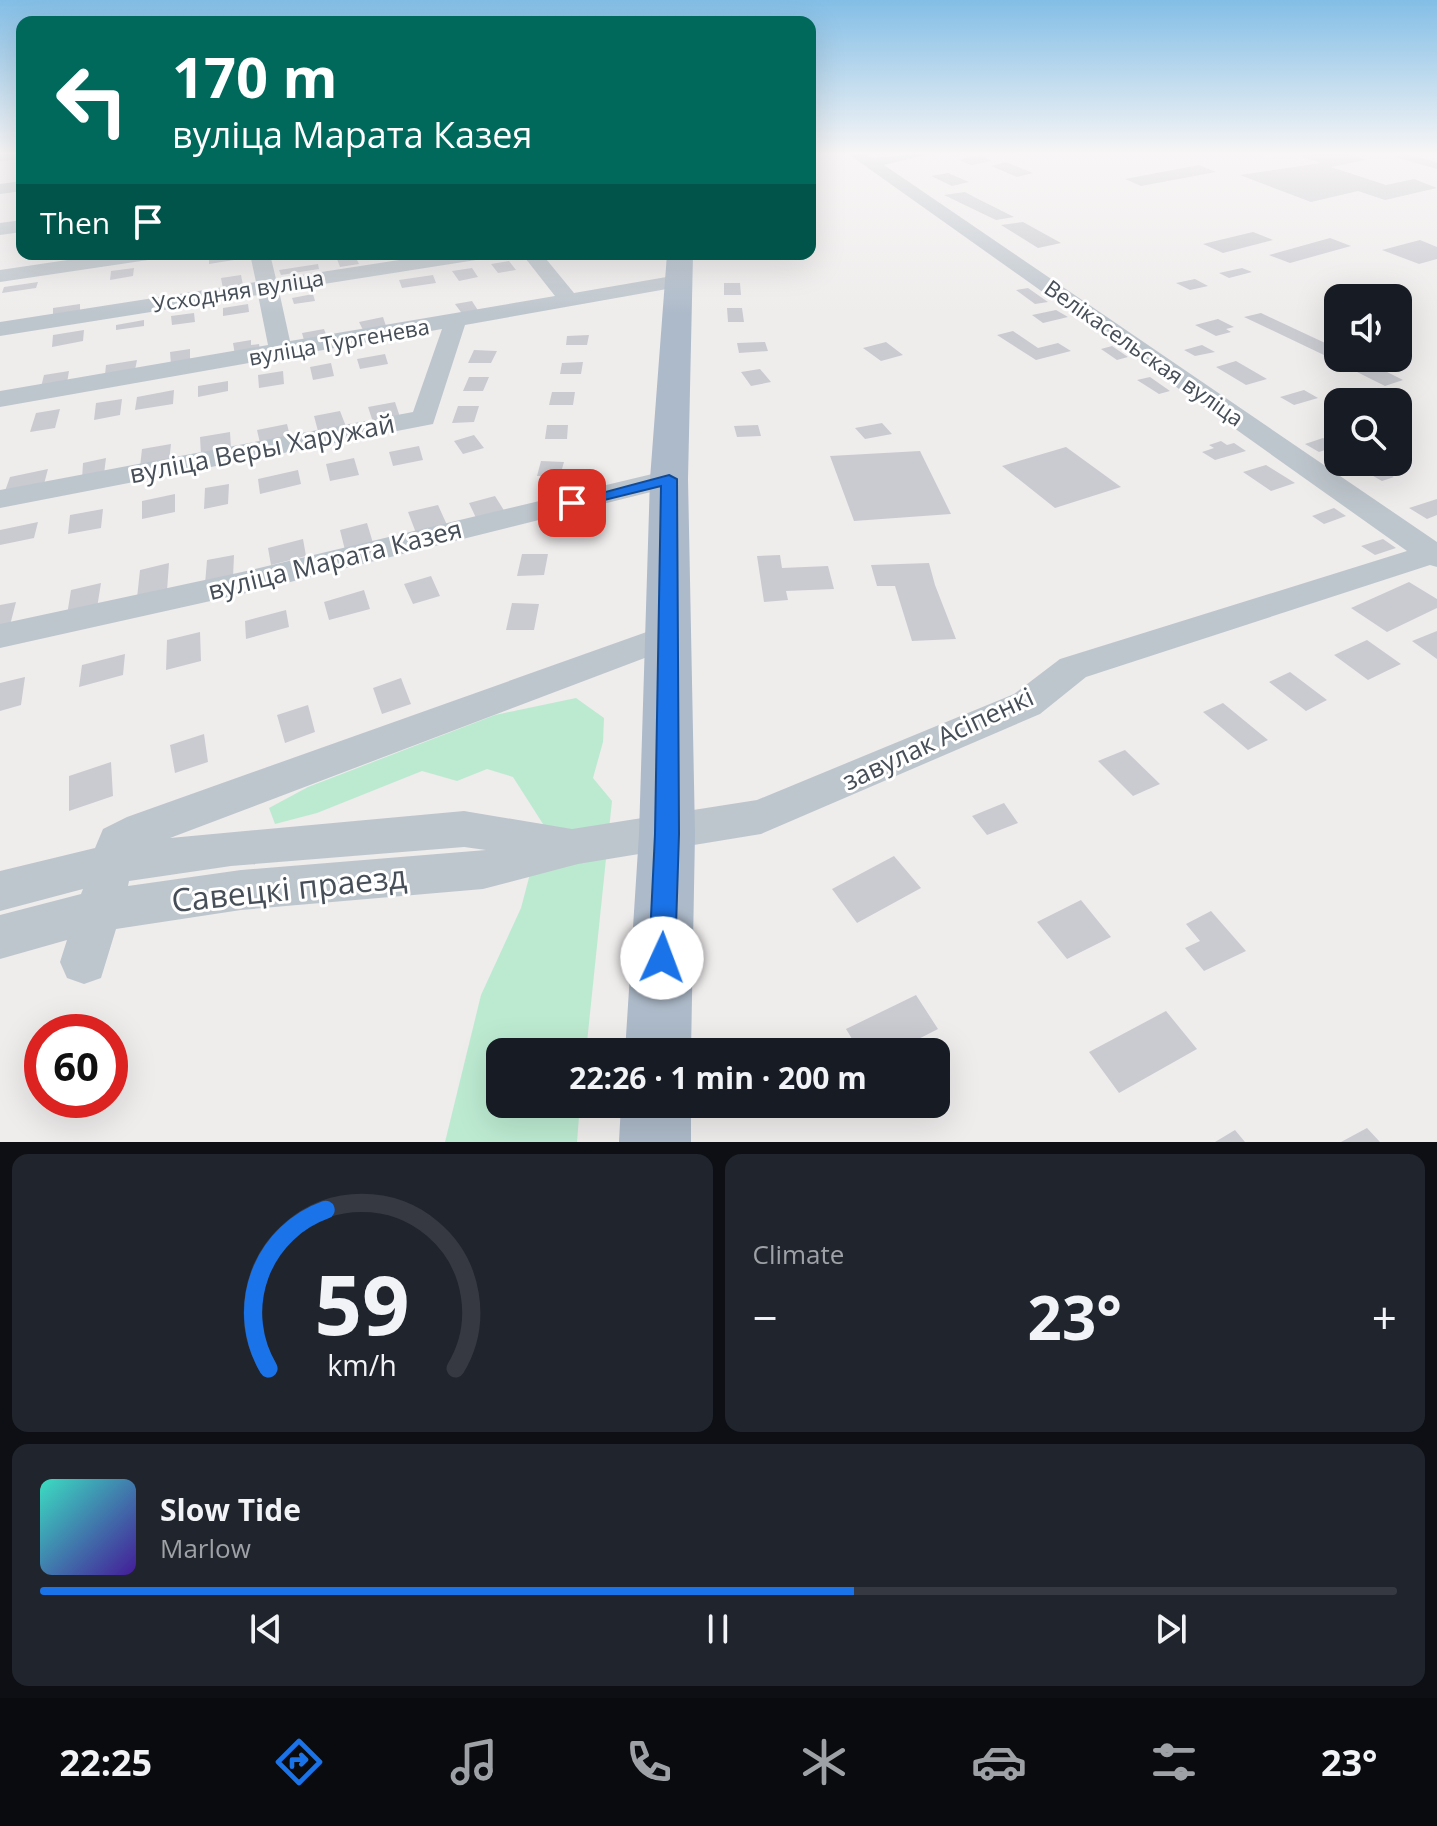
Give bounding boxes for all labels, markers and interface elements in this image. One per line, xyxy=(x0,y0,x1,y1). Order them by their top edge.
text: 170 m xyxy=(172,38,338,114)
icon: left xyxy=(40,48,144,152)
text: вуліца Марата Казея xyxy=(172,110,533,159)
icon: arrive xyxy=(126,200,170,244)
text: Then xyxy=(40,202,110,243)
street label: Усходняя вуліца xyxy=(150,262,326,318)
street label: Велікасельская вуліца xyxy=(1039,272,1250,432)
map controls xyxy=(1324,284,1412,476)
button: sound xyxy=(1324,284,1412,372)
street label: вуліца Тургенева xyxy=(246,310,432,372)
button: search xyxy=(1324,388,1412,476)
street label: вуліца Веры Харужай xyxy=(126,405,397,491)
pin xyxy=(538,469,606,537)
icon: arrive xyxy=(550,481,594,525)
street label: вуліца Марата Казея xyxy=(204,510,465,608)
street label: завулак Асіпенкі xyxy=(836,678,1039,798)
street label: Савецкі праезд xyxy=(169,854,409,921)
position arrow xyxy=(620,916,704,1000)
speed limit sign: 60 xyxy=(24,1014,128,1118)
text: 22:26 · 1 min · 200 m xyxy=(569,1057,867,1098)
text: Climate xyxy=(753,1236,844,1272)
text: 59 xyxy=(315,1246,410,1359)
text: 23° xyxy=(1028,1276,1122,1358)
text: − xyxy=(753,1287,778,1347)
text: + xyxy=(1372,1287,1397,1347)
text: km/h xyxy=(328,1345,397,1384)
text: Slow Tide xyxy=(160,1489,301,1530)
text: Marlow xyxy=(160,1530,251,1566)
icon: previous xyxy=(244,1607,288,1651)
icon: pause xyxy=(696,1607,740,1651)
icon: next xyxy=(1149,1607,1193,1651)
icon: directions xyxy=(271,1734,327,1790)
icon: music xyxy=(446,1734,502,1790)
icon: phone xyxy=(621,1734,677,1790)
icon: climate xyxy=(796,1734,852,1790)
icon: car xyxy=(971,1734,1027,1790)
icon: filters xyxy=(1146,1734,1202,1790)
text: 22:25 xyxy=(59,1738,152,1787)
text: 23° xyxy=(1321,1738,1377,1787)

